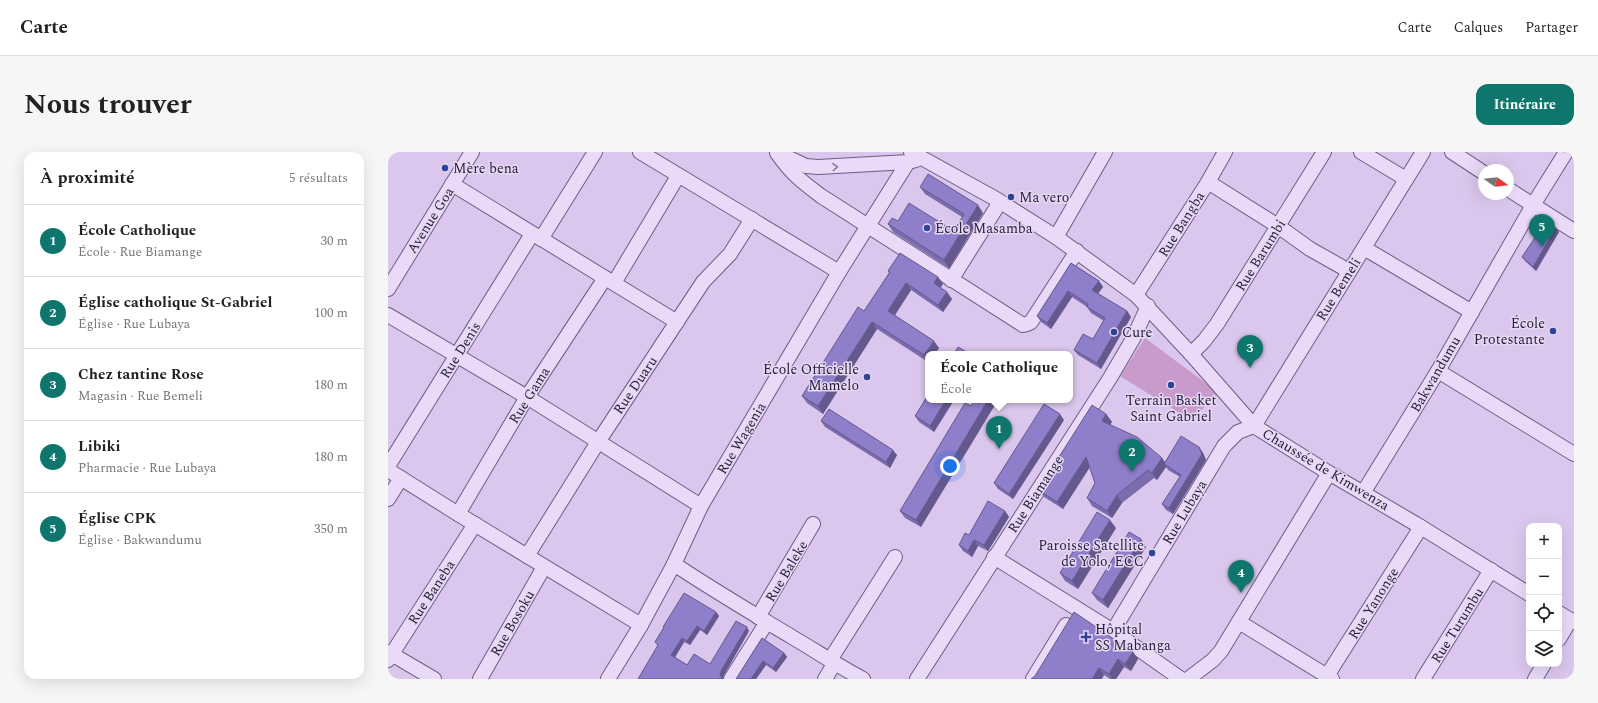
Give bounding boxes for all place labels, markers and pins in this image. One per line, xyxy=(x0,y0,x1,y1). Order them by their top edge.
place label: Mère bena xyxy=(453,158,519,179)
marker: Mère bena xyxy=(440,163,450,173)
place label: Ma vero xyxy=(1019,187,1069,208)
marker: Ma vero xyxy=(1006,192,1016,202)
pin: 5 xyxy=(1529,214,1555,247)
place label: École Masamba xyxy=(935,218,1033,239)
marker: École Masamba xyxy=(922,223,932,233)
place label: École Protestante xyxy=(1474,313,1545,350)
place label: Cure xyxy=(1122,322,1153,343)
marker: École Protestante xyxy=(1548,326,1558,336)
marker: Cure xyxy=(1109,327,1119,337)
pin: 3 xyxy=(1237,335,1263,368)
place label: École Officielle Mamelo xyxy=(763,359,859,396)
marker: École Officielle Mamelo xyxy=(862,372,872,382)
marker: Terrain Basket Saint Gabriel xyxy=(1166,380,1176,390)
place label: Terrain Basket Saint Gabriel xyxy=(1125,390,1217,427)
pin: 1 xyxy=(986,416,1012,449)
pin: 2 xyxy=(1119,439,1145,472)
place label: Paroisse Satellite de Yolo, ECC xyxy=(1038,535,1144,572)
marker: Paroisse Satellite de Yolo, ECC xyxy=(1147,548,1157,558)
pin: 4 xyxy=(1228,560,1254,593)
place label: Hôpital SS Mabanga xyxy=(1095,619,1171,656)
marker: Hôpital SS Mabanga xyxy=(1080,631,1092,643)

